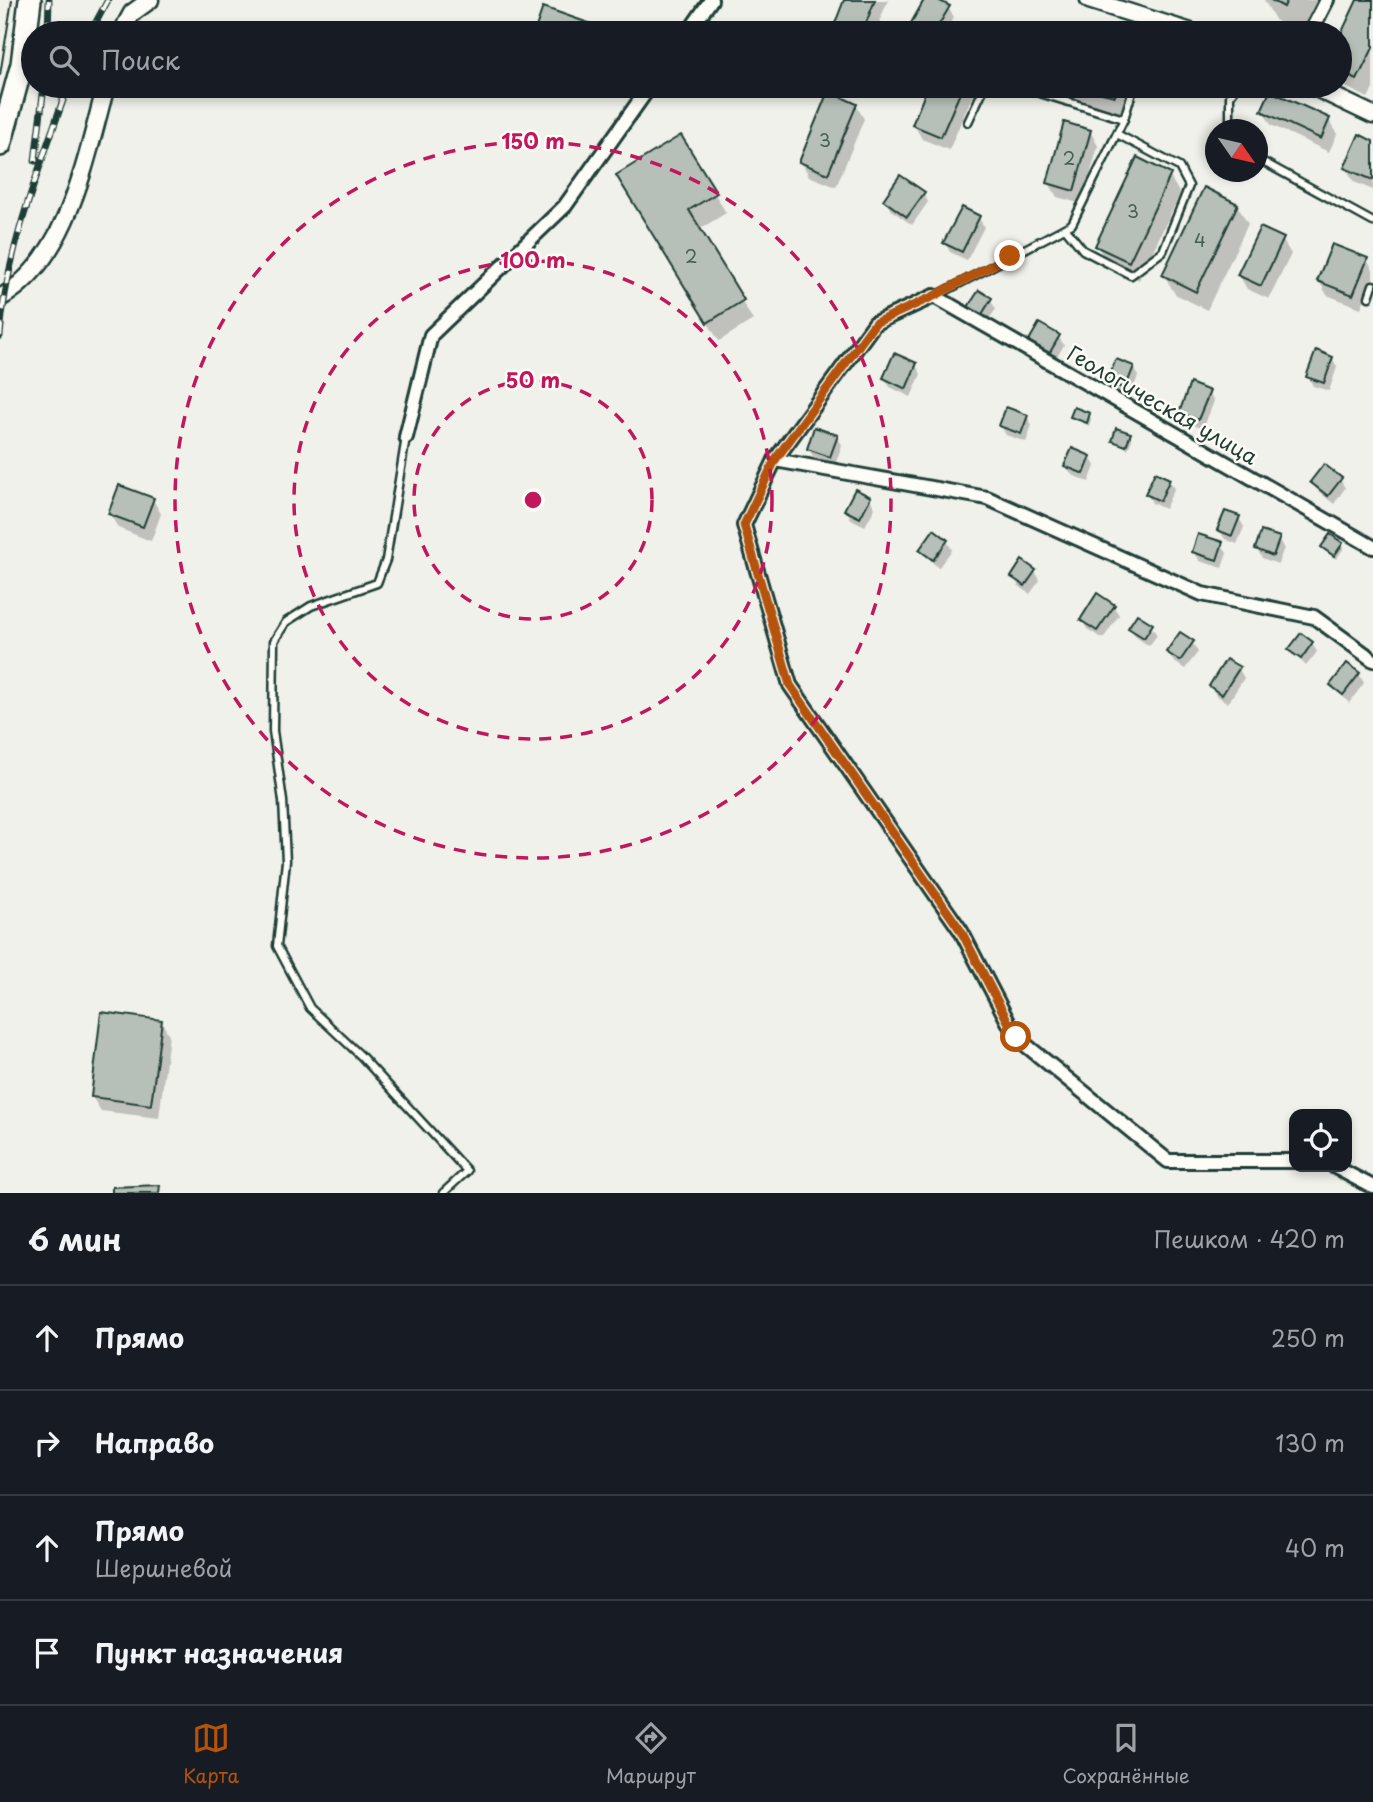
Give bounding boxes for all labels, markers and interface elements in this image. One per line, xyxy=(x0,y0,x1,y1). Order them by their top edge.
search box xyxy=(21,21,1352,98)
text: Поиск xyxy=(101,40,180,79)
icon: search xyxy=(45,41,83,79)
north arrow xyxy=(1205,119,1268,182)
text: 150 m xyxy=(501,124,565,156)
house number: 3 xyxy=(819,126,831,153)
house number: 2 xyxy=(1063,144,1075,171)
house number: 3 xyxy=(1127,197,1139,224)
house number: 4 xyxy=(1194,226,1206,253)
route end xyxy=(994,240,1025,271)
house number: 2 xyxy=(685,242,697,269)
text: 100 m xyxy=(500,243,566,275)
street label: Геологическая улица xyxy=(1062,336,1265,472)
text: 50 m xyxy=(506,363,560,395)
centre of rings xyxy=(521,488,545,512)
route start xyxy=(1000,1021,1031,1052)
map controls xyxy=(1289,1109,1352,1172)
button: locate xyxy=(1289,1109,1352,1172)
text: 6 мин xyxy=(28,1216,122,1261)
text: Пешком · 420 m xyxy=(1154,1221,1345,1256)
text: Прямо xyxy=(95,1318,184,1357)
icon: ahead xyxy=(28,1319,66,1357)
text: 250 m xyxy=(1271,1320,1345,1355)
text: Направо xyxy=(95,1423,214,1462)
icon: right xyxy=(28,1424,66,1462)
text: 130 m xyxy=(1275,1425,1345,1460)
text: Прямо xyxy=(95,1511,184,1550)
icon: ahead xyxy=(28,1529,66,1567)
text: 40 m xyxy=(1285,1530,1345,1565)
text: Шершневой xyxy=(95,1550,232,1585)
text: Пункт назначения xyxy=(95,1633,343,1672)
icon: arrive xyxy=(28,1634,66,1672)
tab: Карта xyxy=(183,1719,239,1789)
tab: Маршрут xyxy=(606,1719,696,1789)
tab: Сохранённые xyxy=(1063,1719,1190,1789)

